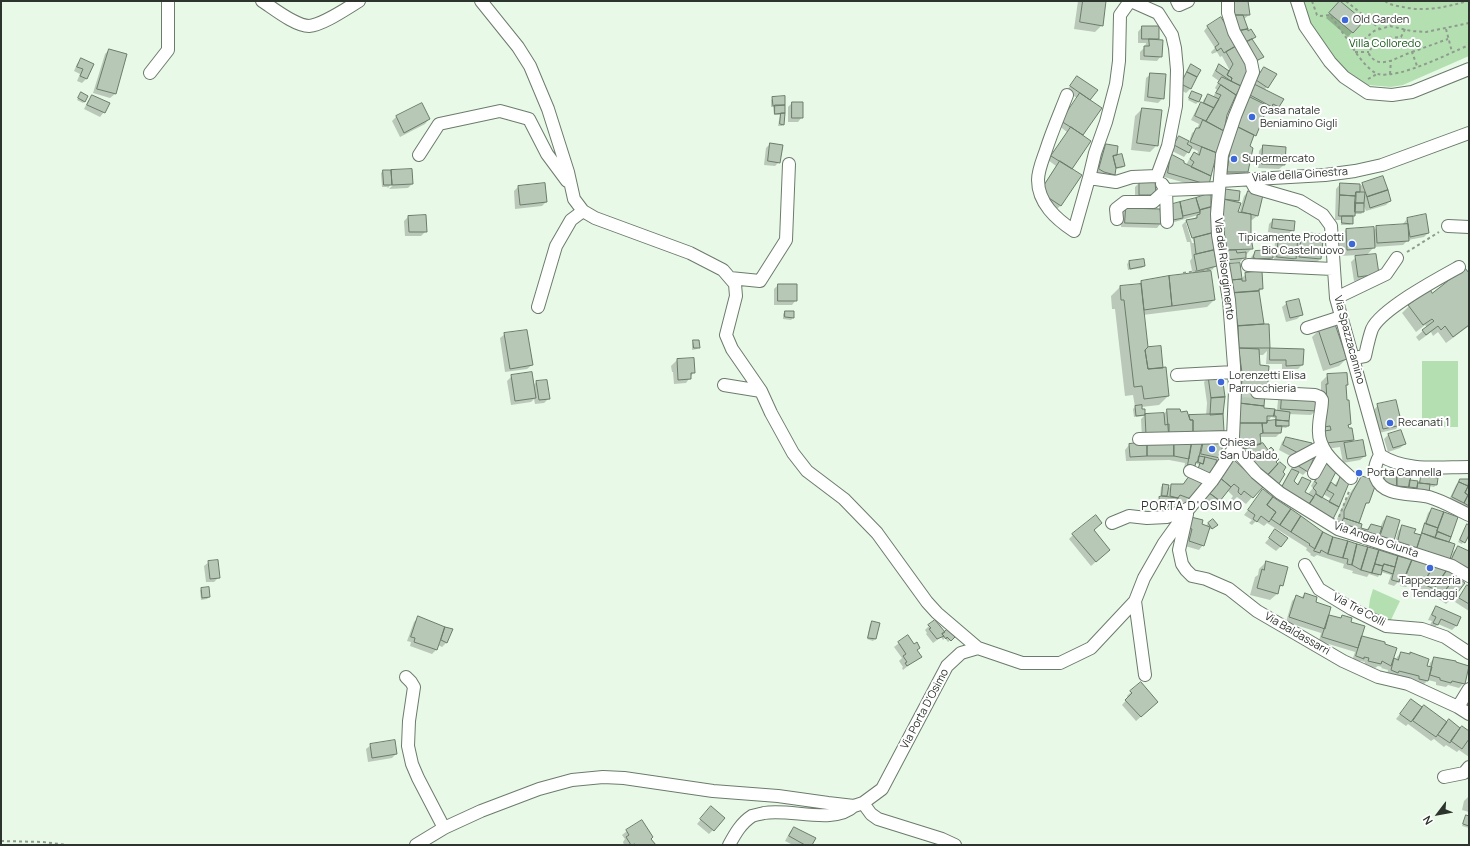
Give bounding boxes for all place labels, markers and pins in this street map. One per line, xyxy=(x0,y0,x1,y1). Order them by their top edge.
place label: Old Garden xyxy=(1353,13,1409,27)
marker: Old Garden xyxy=(1340,15,1350,25)
place label: Casa natale Beniamino Gigli xyxy=(1260,104,1337,130)
marker: Casa natale Beniamino Gigli xyxy=(1247,112,1257,122)
place label: Supermercato xyxy=(1242,152,1315,166)
marker: Supermercato xyxy=(1229,154,1239,164)
place label: Tipicamente Prodotti Bio Castelnuovo xyxy=(1238,231,1344,257)
marker: Tipicamente Prodotti Bio Castelnuovo xyxy=(1347,239,1357,249)
place label: Lorenzetti Elisa Parrucchieria xyxy=(1229,369,1306,395)
marker: Lorenzetti Elisa Parrucchieria xyxy=(1216,377,1226,387)
place label: Recanati 1 xyxy=(1398,416,1450,430)
marker: Recanati 1 xyxy=(1385,418,1395,428)
place label: Chiesa San Ubaldo xyxy=(1220,436,1278,462)
marker: Chiesa San Ubaldo xyxy=(1207,444,1217,454)
place label: Porta Cannella xyxy=(1367,466,1441,480)
marker: Porta Cannella xyxy=(1354,468,1364,478)
marker: Tappezzeria e Tendaggi xyxy=(1425,563,1435,573)
place label: Tappezzeria e Tendaggi xyxy=(1399,574,1461,600)

